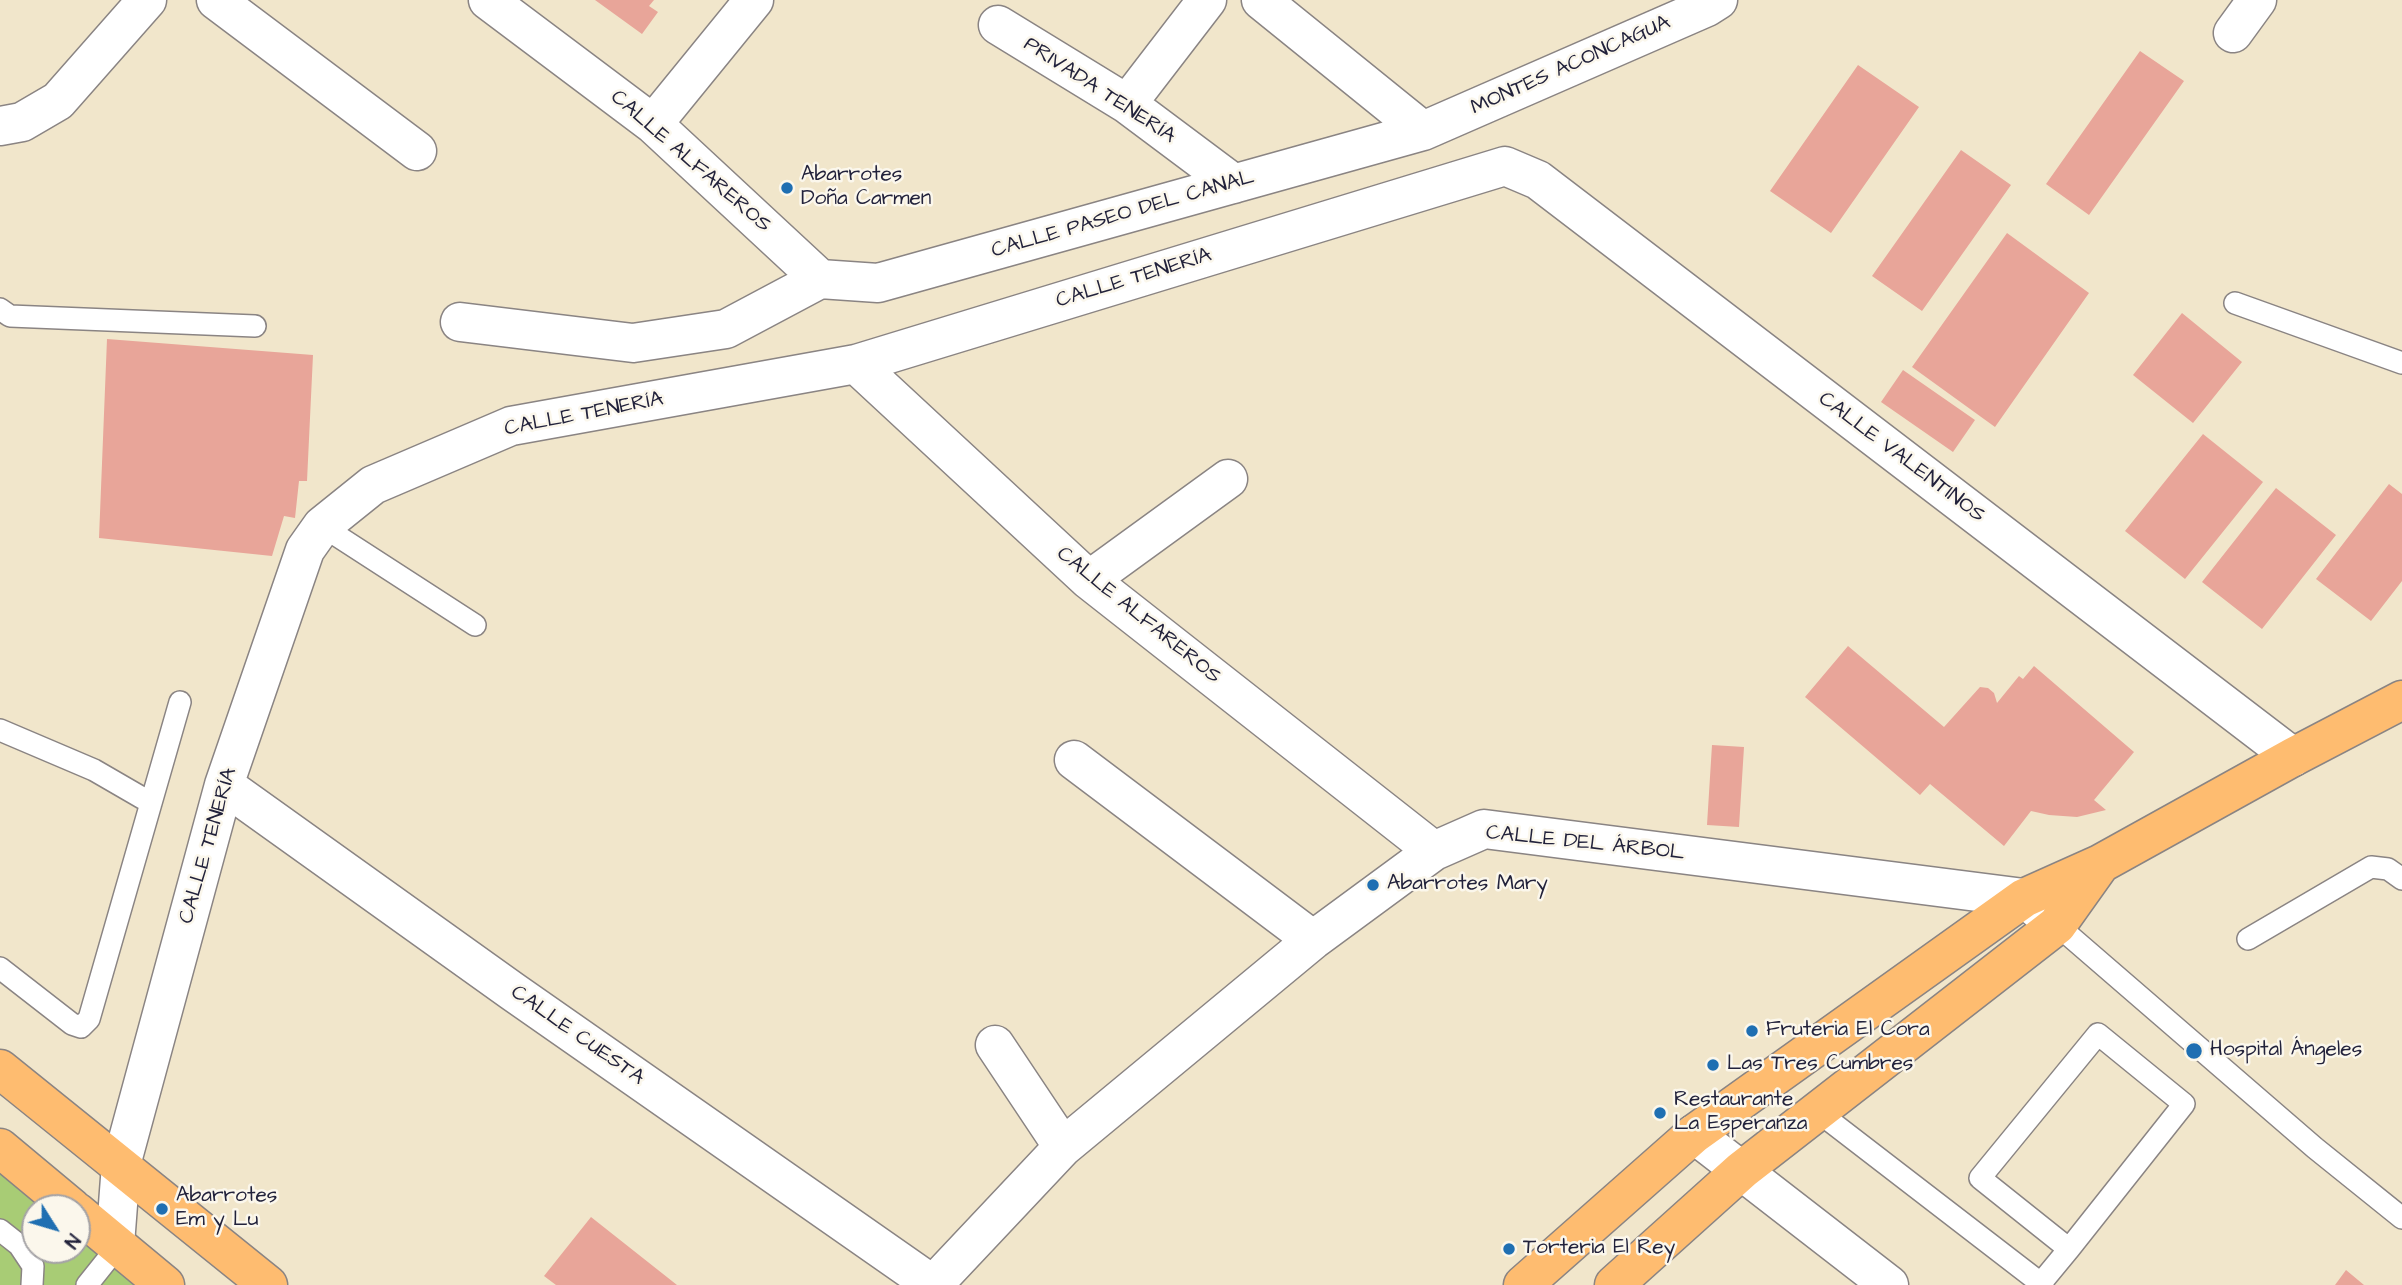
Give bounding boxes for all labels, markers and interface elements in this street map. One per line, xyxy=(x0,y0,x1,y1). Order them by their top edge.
street label: MONTES ACONCAGUA xyxy=(1467,11,1675,121)
street label: PRIVADA TENERÍA xyxy=(1018,32,1180,150)
street label: CALLE ALFAREROS xyxy=(605,86,775,238)
place label: Abarrotes Doña Carmen xyxy=(801,163,931,213)
street label: CALLE PASEO DEL CANAL xyxy=(989,165,1257,265)
marker: Abarrotes Doña Carmen xyxy=(779,180,795,196)
street label: CALLE TENERÍA xyxy=(1053,243,1215,315)
street label: CALLE TENERÍA xyxy=(503,387,665,443)
street label: CALLE VALENTINOS xyxy=(1813,387,1989,529)
street label: CALLE ALFAREROS xyxy=(1051,542,1225,690)
street label: CALLE TENERÍA xyxy=(175,765,243,927)
street label: CALLE DEL ÁRBOL xyxy=(1485,821,1685,867)
place label: Abarrotes Mary xyxy=(1387,872,1548,898)
marker: Abarrotes Mary xyxy=(1365,877,1381,893)
street label: CALLE CUESTA xyxy=(505,981,649,1091)
place label: Fruteria El Cora xyxy=(1766,1018,1930,1044)
marker: Fruteria El Cora xyxy=(1744,1023,1760,1039)
place label: Hospital Ángeles xyxy=(2210,1038,2362,1064)
marker: Hospital Ángeles xyxy=(2184,1041,2204,1061)
place label: Las Tres Cumbres xyxy=(1727,1052,1913,1078)
marker: Las Tres Cumbres xyxy=(1705,1057,1721,1073)
place label: Restaurante La Esperanza xyxy=(1674,1088,1808,1138)
marker: Restaurante La Esperanza xyxy=(1652,1105,1668,1121)
place label: Abarrotes Em y Lu xyxy=(176,1184,277,1234)
north arrow xyxy=(21,1194,91,1264)
marker: Abarrotes Em y Lu xyxy=(154,1201,170,1217)
text: N xyxy=(57,1228,86,1254)
place label: Torteria El Rey xyxy=(1523,1236,1675,1262)
marker: Torteria El Rey xyxy=(1501,1241,1517,1257)

